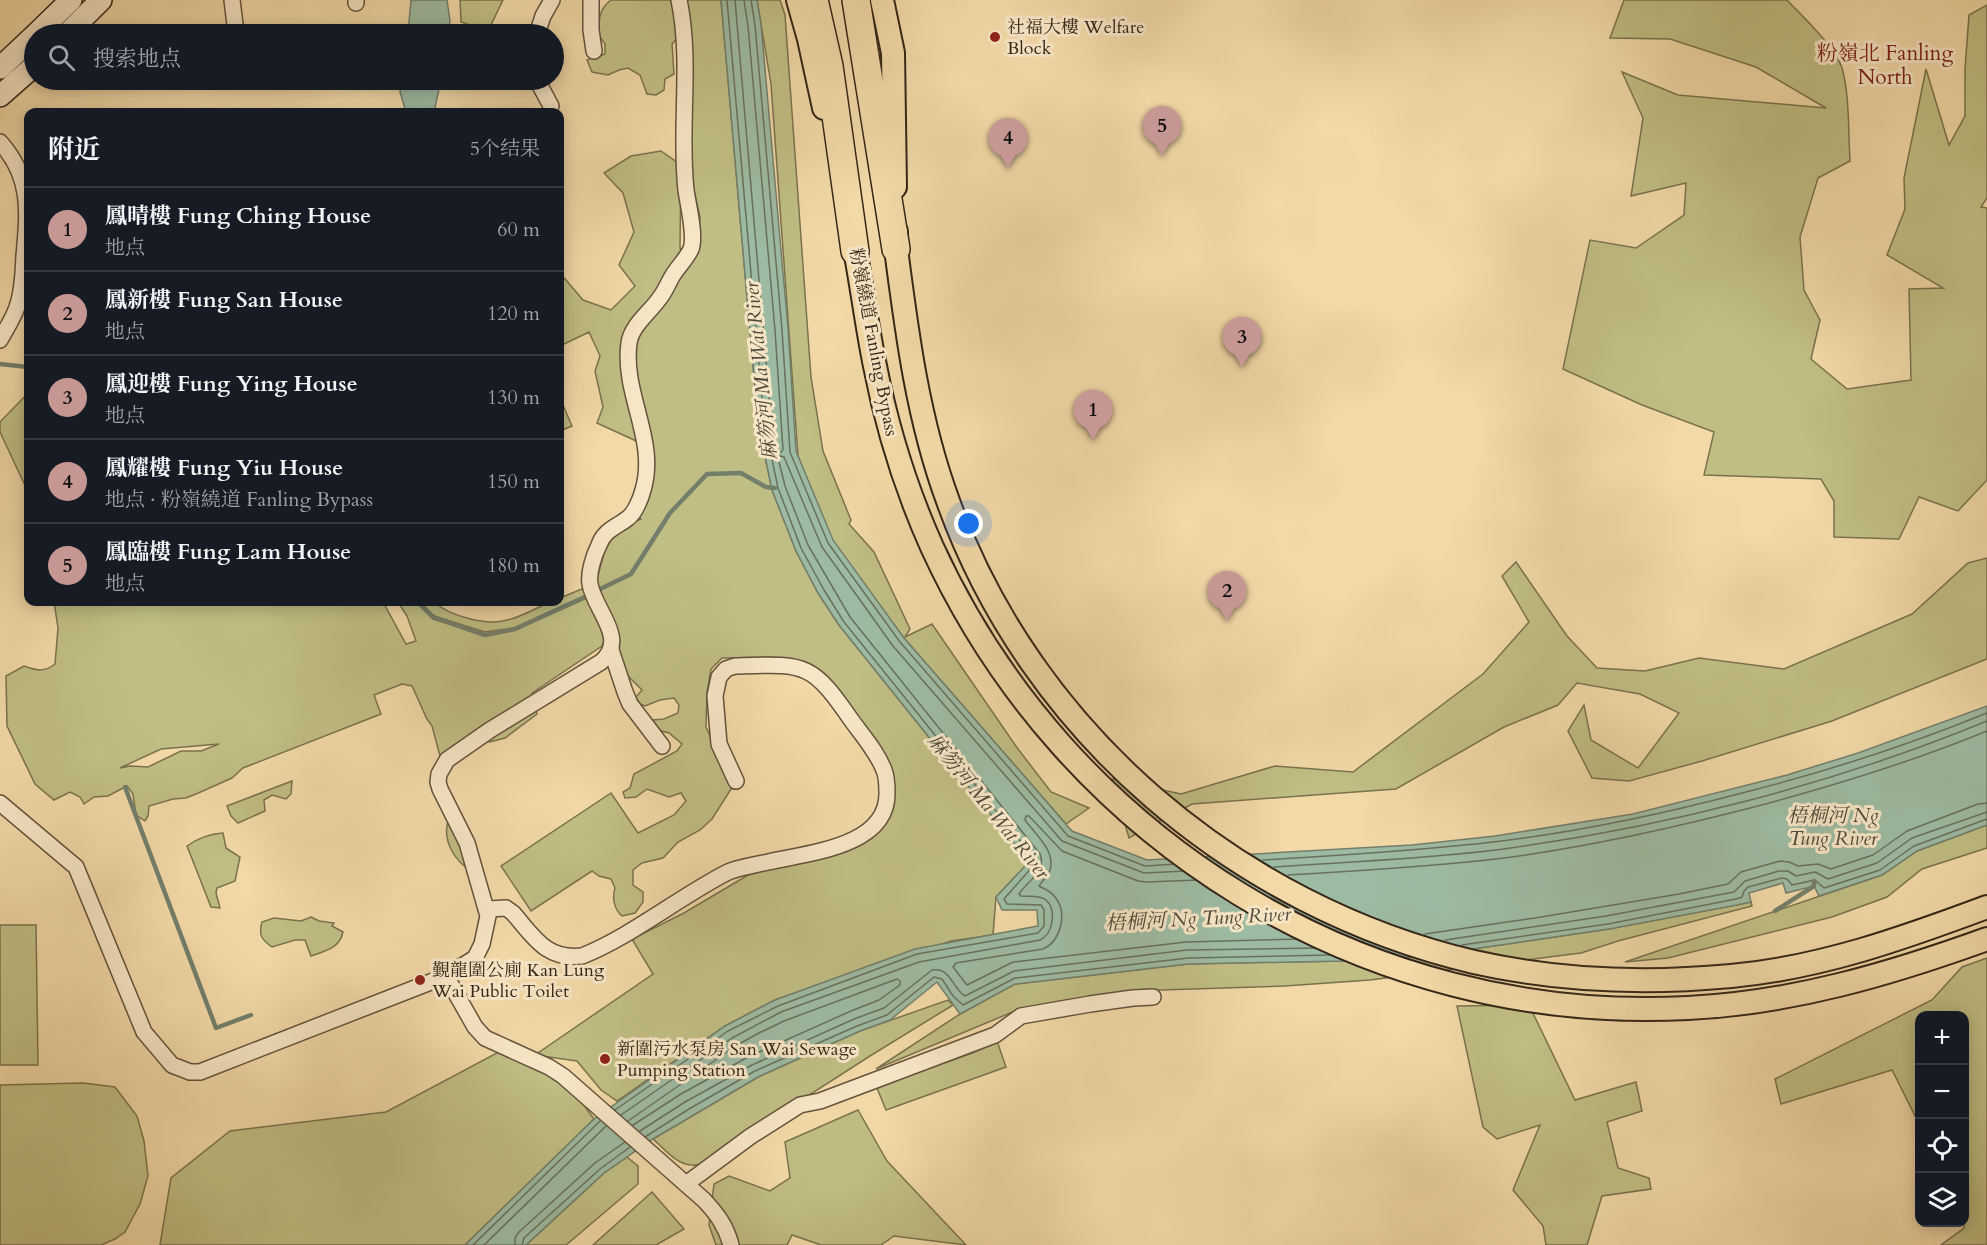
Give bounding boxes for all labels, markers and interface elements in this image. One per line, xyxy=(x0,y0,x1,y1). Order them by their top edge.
place label: 社福大樓 Welfare Block xyxy=(1007,15,1144,61)
search box xyxy=(24,24,564,90)
marker: 社福大樓 Welfare Block xyxy=(988,30,1002,44)
district label: 粉嶺北 Fanling North xyxy=(1817,39,1954,92)
icon: search xyxy=(45,41,78,74)
text: 搜索地点 xyxy=(93,44,181,74)
pin: 5 xyxy=(1142,106,1182,156)
pin: 4 xyxy=(988,118,1028,168)
text: 附近 xyxy=(48,132,100,167)
text: 5个结果 xyxy=(470,135,540,162)
text: 鳳晴樓 Fung Ching House xyxy=(105,201,371,231)
text: 1 xyxy=(62,216,73,243)
text: 60 m xyxy=(497,216,540,243)
text: 地点 xyxy=(105,234,145,261)
street label: 粉嶺繞道 Fanling Bypass xyxy=(843,246,904,438)
water label: 麻笏河 Ma Wat River xyxy=(738,279,783,462)
text: 鳳新樓 Fung San House xyxy=(105,285,343,315)
text: 2 xyxy=(62,300,73,327)
text: 120 m xyxy=(487,300,540,327)
text: 地点 xyxy=(105,318,145,345)
pin: 3 xyxy=(1222,318,1262,367)
text: 鳳迎樓 Fung Ying House xyxy=(105,369,358,399)
text: 3 xyxy=(62,384,73,411)
text: 130 m xyxy=(487,384,540,411)
pin: 1 xyxy=(1074,390,1112,440)
text: 地点 xyxy=(105,402,145,429)
text: 鳳耀樓 Fung Yiu House xyxy=(105,453,343,483)
text: 4 xyxy=(62,468,73,495)
text: 150 m xyxy=(487,468,540,495)
text: 地点 · 粉嶺繞道 Fanling Bypass xyxy=(105,486,373,513)
your location xyxy=(954,509,983,538)
text: 鳳臨樓 Fung Lam House xyxy=(105,537,351,567)
text: 5 xyxy=(62,552,73,579)
text: 180 m xyxy=(487,552,540,579)
text: 地点 xyxy=(105,570,145,597)
pin: 2 xyxy=(1208,572,1246,621)
water label: 麻笏河 Ma Wat River xyxy=(922,728,1057,886)
water label: 梧桐河 Ng Tung River xyxy=(1787,802,1879,852)
water label: 梧桐河 Ng Tung River xyxy=(1104,900,1293,937)
place label: 覲龍圍公廁 Kan Lung Wai Public Toilet xyxy=(431,958,605,1004)
marker: 覲龍圍公廁 Kan Lung Wai Public Toilet xyxy=(413,973,427,987)
map controls xyxy=(1915,1011,1969,1227)
button: + xyxy=(1915,1011,1969,1065)
place label: 新圍污水泵房 San Wai Sewage Pumping Station xyxy=(617,1037,857,1083)
marker: 新圍污水泵房 San Wai Sewage Pumping Station xyxy=(598,1052,612,1066)
button: − xyxy=(1915,1065,1969,1119)
button: locate xyxy=(1915,1119,1969,1173)
button: layers xyxy=(1915,1173,1969,1227)

